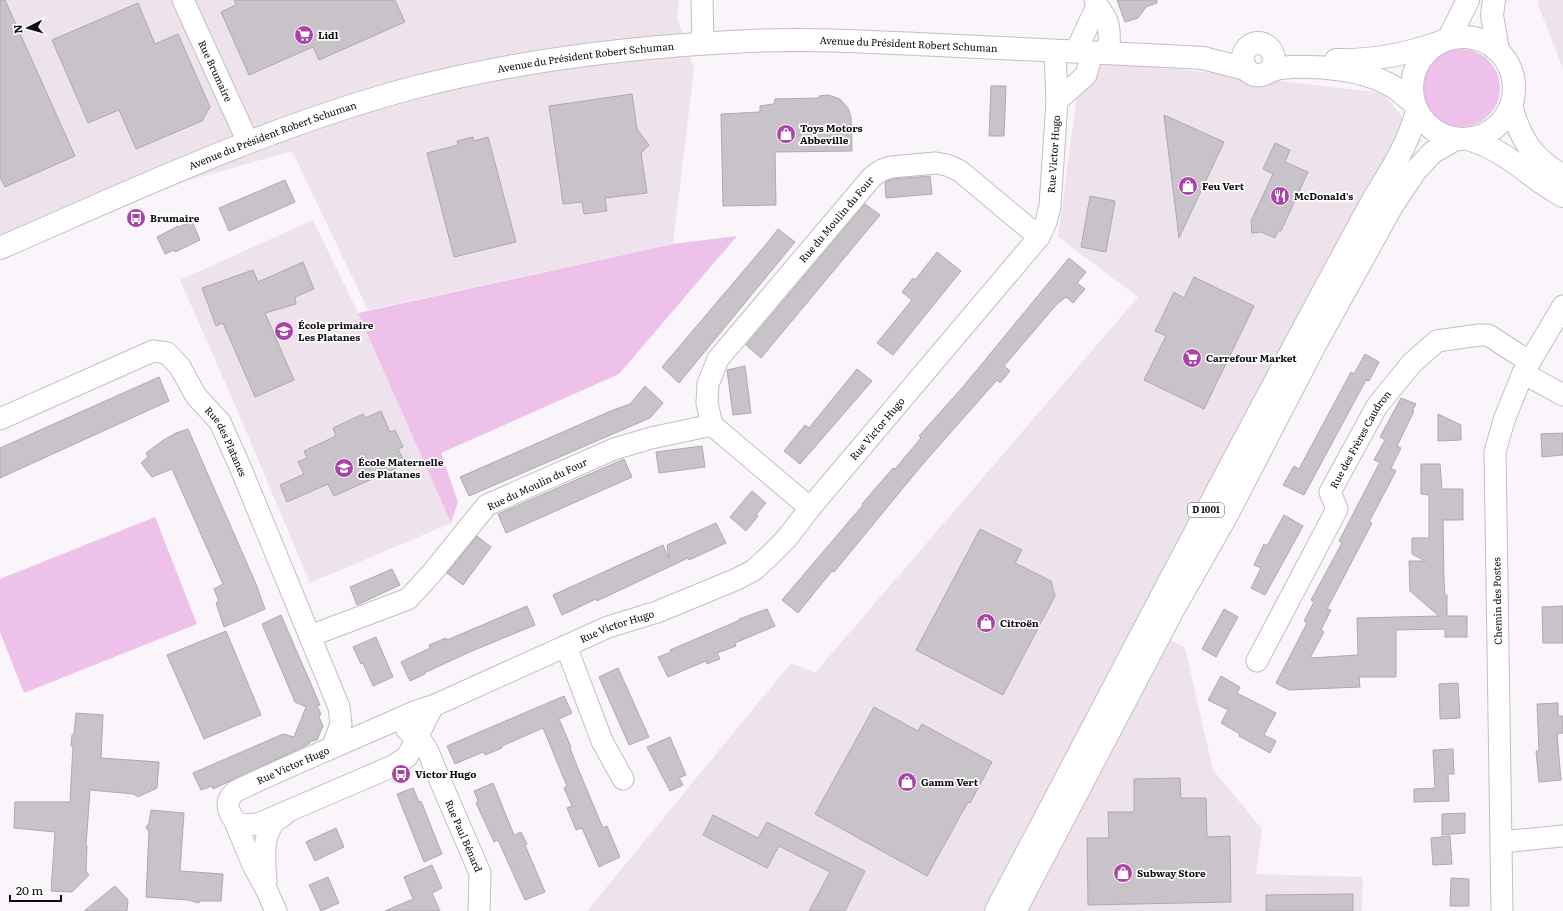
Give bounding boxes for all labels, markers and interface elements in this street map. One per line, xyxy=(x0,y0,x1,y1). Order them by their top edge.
north arrow xyxy=(8,8,48,48)
text: N xyxy=(9,24,25,35)
supermarket icon: Lidl xyxy=(293,24,315,46)
place label: Lidl xyxy=(318,27,339,42)
street label: Avenue du Président Robert Schuman xyxy=(819,32,998,55)
street label: Rue Brumaire xyxy=(195,37,237,104)
street label: Avenue du Président Robert Schuman xyxy=(496,38,675,76)
street label: Avenue du Président Robert Schuman xyxy=(186,97,359,173)
street label: Rue Victor Hugo xyxy=(1043,114,1063,194)
place label: Toys Motors Abbeville xyxy=(800,120,863,147)
shop icon: Toys Motors Abbeville xyxy=(775,123,797,145)
street label: Rue du Moulin du Four xyxy=(795,172,877,265)
shop icon: Feu Vert xyxy=(1177,175,1199,197)
place label: Feu Vert xyxy=(1202,178,1245,193)
restaurant icon: McDonald's xyxy=(1269,185,1291,207)
place label: McDonald's xyxy=(1294,188,1353,203)
bus stop icon: Brumaire xyxy=(125,207,147,229)
place label: Brumaire xyxy=(150,210,200,225)
place label: École primaire Les Platanes xyxy=(298,317,374,344)
school or university icon: École primaire Les Platanes xyxy=(273,320,295,342)
supermarket icon: Carrefour Market xyxy=(1181,347,1203,369)
place label: Carrefour Market xyxy=(1206,350,1297,365)
street label: Rue des Frères Caudron xyxy=(1325,386,1394,491)
street label: Rue Victor Hugo xyxy=(846,393,908,463)
street label: Rue des Platanes xyxy=(202,403,251,479)
place label: École Maternelle des Platanes xyxy=(358,454,444,481)
street label: Rue du Moulin du Four xyxy=(484,454,590,513)
school or university icon: École Maternelle des Platanes xyxy=(333,457,355,479)
road number: D 1001 xyxy=(1188,503,1224,517)
street label: Chemin des Postes xyxy=(1488,557,1505,645)
street label: Rue Victor Hugo xyxy=(577,605,656,646)
shop icon: Citroën xyxy=(975,612,997,634)
place label: Citroën xyxy=(1000,615,1039,630)
street label: Rue Victor Hugo xyxy=(254,742,331,787)
bus stop icon: Victor Hugo xyxy=(390,763,412,785)
place label: Victor Hugo xyxy=(415,766,476,781)
shop icon: Gamm Vert xyxy=(896,771,918,793)
place label: Gamm Vert xyxy=(921,774,979,789)
street label: Rue Paul Bénard xyxy=(442,797,487,874)
shop icon: Subway Store xyxy=(1112,862,1134,884)
place label: Subway Store xyxy=(1137,865,1206,880)
scale bar xyxy=(10,877,61,903)
text: 20 m xyxy=(16,881,43,899)

